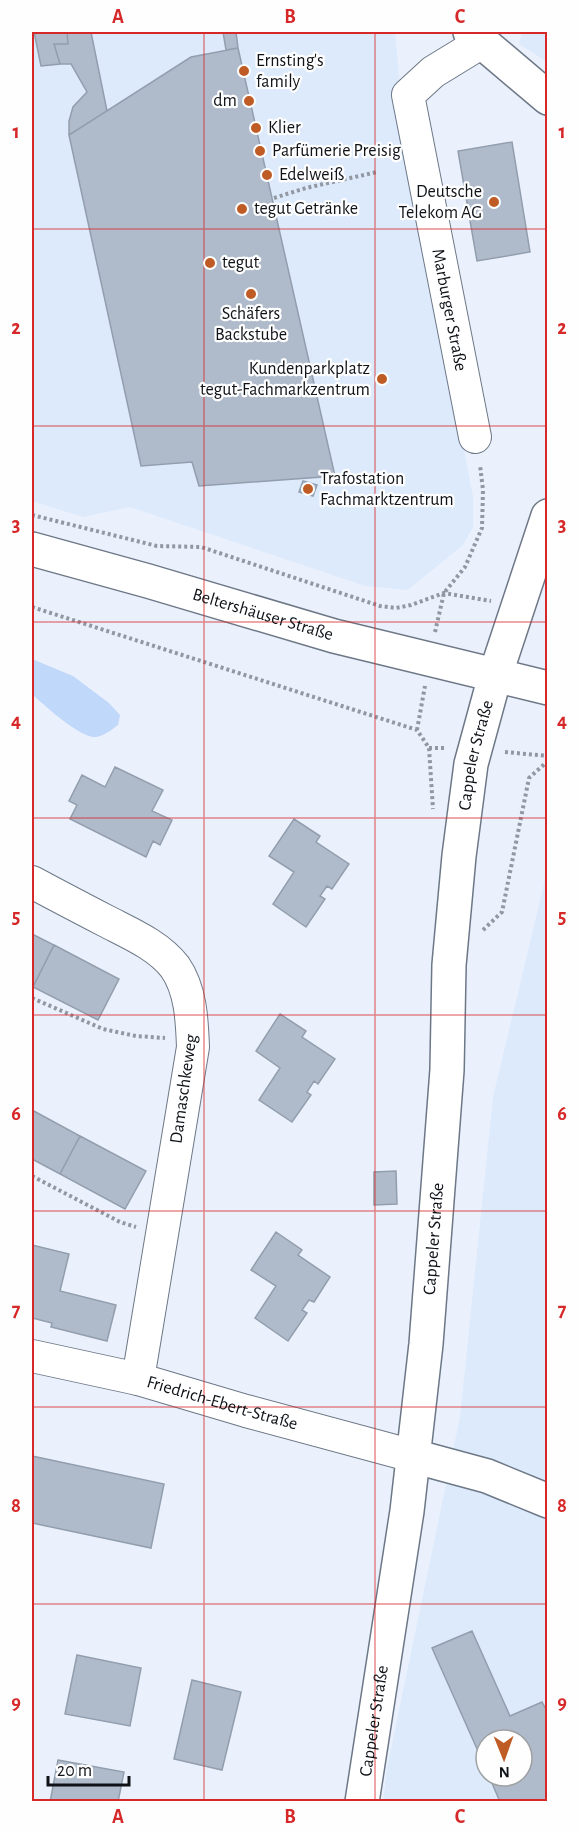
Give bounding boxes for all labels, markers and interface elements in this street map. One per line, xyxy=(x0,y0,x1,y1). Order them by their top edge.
text: A xyxy=(112,7,124,27)
text: B xyxy=(284,7,296,27)
text: C xyxy=(455,7,466,27)
place label: Ernsting's family xyxy=(256,52,324,91)
marker: Ernsting's family xyxy=(237,64,251,78)
place label: dm xyxy=(213,92,237,110)
marker: dm xyxy=(242,94,256,108)
place label: Klier xyxy=(268,119,301,137)
marker: Klier xyxy=(249,121,263,135)
text: 1 xyxy=(12,122,20,142)
text: 1 xyxy=(558,122,566,142)
place label: Parfümerie Preisig xyxy=(272,142,401,160)
marker: Parfümerie Preisig xyxy=(253,144,267,158)
place label: Edelweiß xyxy=(279,166,344,184)
marker: Edelweiß xyxy=(260,168,274,182)
place label: Deutsche Telekom AG xyxy=(398,183,482,222)
marker: Deutsche Telekom AG xyxy=(487,195,501,209)
place label: tegut Getränke xyxy=(254,200,358,218)
marker: tegut Getränke xyxy=(235,202,249,216)
street label: Marburger Straße xyxy=(428,247,470,373)
place label: tegut xyxy=(222,254,260,272)
marker: tegut xyxy=(203,256,217,270)
marker: Schäfers Backstube xyxy=(244,287,258,301)
place label: Schäfers Backstube xyxy=(215,305,287,344)
text: 2 xyxy=(11,318,21,338)
text: 2 xyxy=(557,318,567,338)
place label: Kundenparkplatz tegut-Fachmarkzentrum xyxy=(200,360,370,399)
marker: Kundenparkplatz tegut-Fachmarkzentrum xyxy=(375,372,389,386)
place label: Trafostation Fachmarktzentrum xyxy=(320,470,454,509)
marker: Trafostation Fachmarktzentrum xyxy=(301,482,315,496)
text: 3 xyxy=(12,515,20,535)
text: 3 xyxy=(558,515,566,535)
street label: Beltershäuser Straße xyxy=(190,586,335,644)
street label: Cappeler Straße xyxy=(456,698,497,812)
text: 4 xyxy=(11,711,21,731)
text: 4 xyxy=(557,711,567,731)
text: 5 xyxy=(12,907,20,927)
text: 5 xyxy=(558,907,566,927)
street label: Damaschkeweg xyxy=(167,1033,201,1145)
text: 6 xyxy=(11,1104,21,1124)
text: 6 xyxy=(557,1104,567,1124)
street label: Cappeler Straße xyxy=(421,1182,447,1296)
text: 7 xyxy=(12,1300,21,1320)
text: 7 xyxy=(558,1300,567,1320)
street label: Friedrich-Ebert-Straße xyxy=(145,1373,299,1433)
text: 8 xyxy=(11,1496,21,1516)
text: 8 xyxy=(557,1496,567,1516)
street label: Cappeler Straße xyxy=(357,1664,392,1778)
text: 9 xyxy=(11,1693,21,1713)
text: 9 xyxy=(557,1693,567,1713)
north arrow xyxy=(474,1728,534,1788)
scale bar xyxy=(48,1749,129,1787)
text: 20 m xyxy=(57,1762,92,1780)
text: N xyxy=(499,1764,510,1780)
text: A xyxy=(112,1807,124,1827)
text: B xyxy=(284,1807,296,1827)
text: C xyxy=(455,1807,466,1827)

